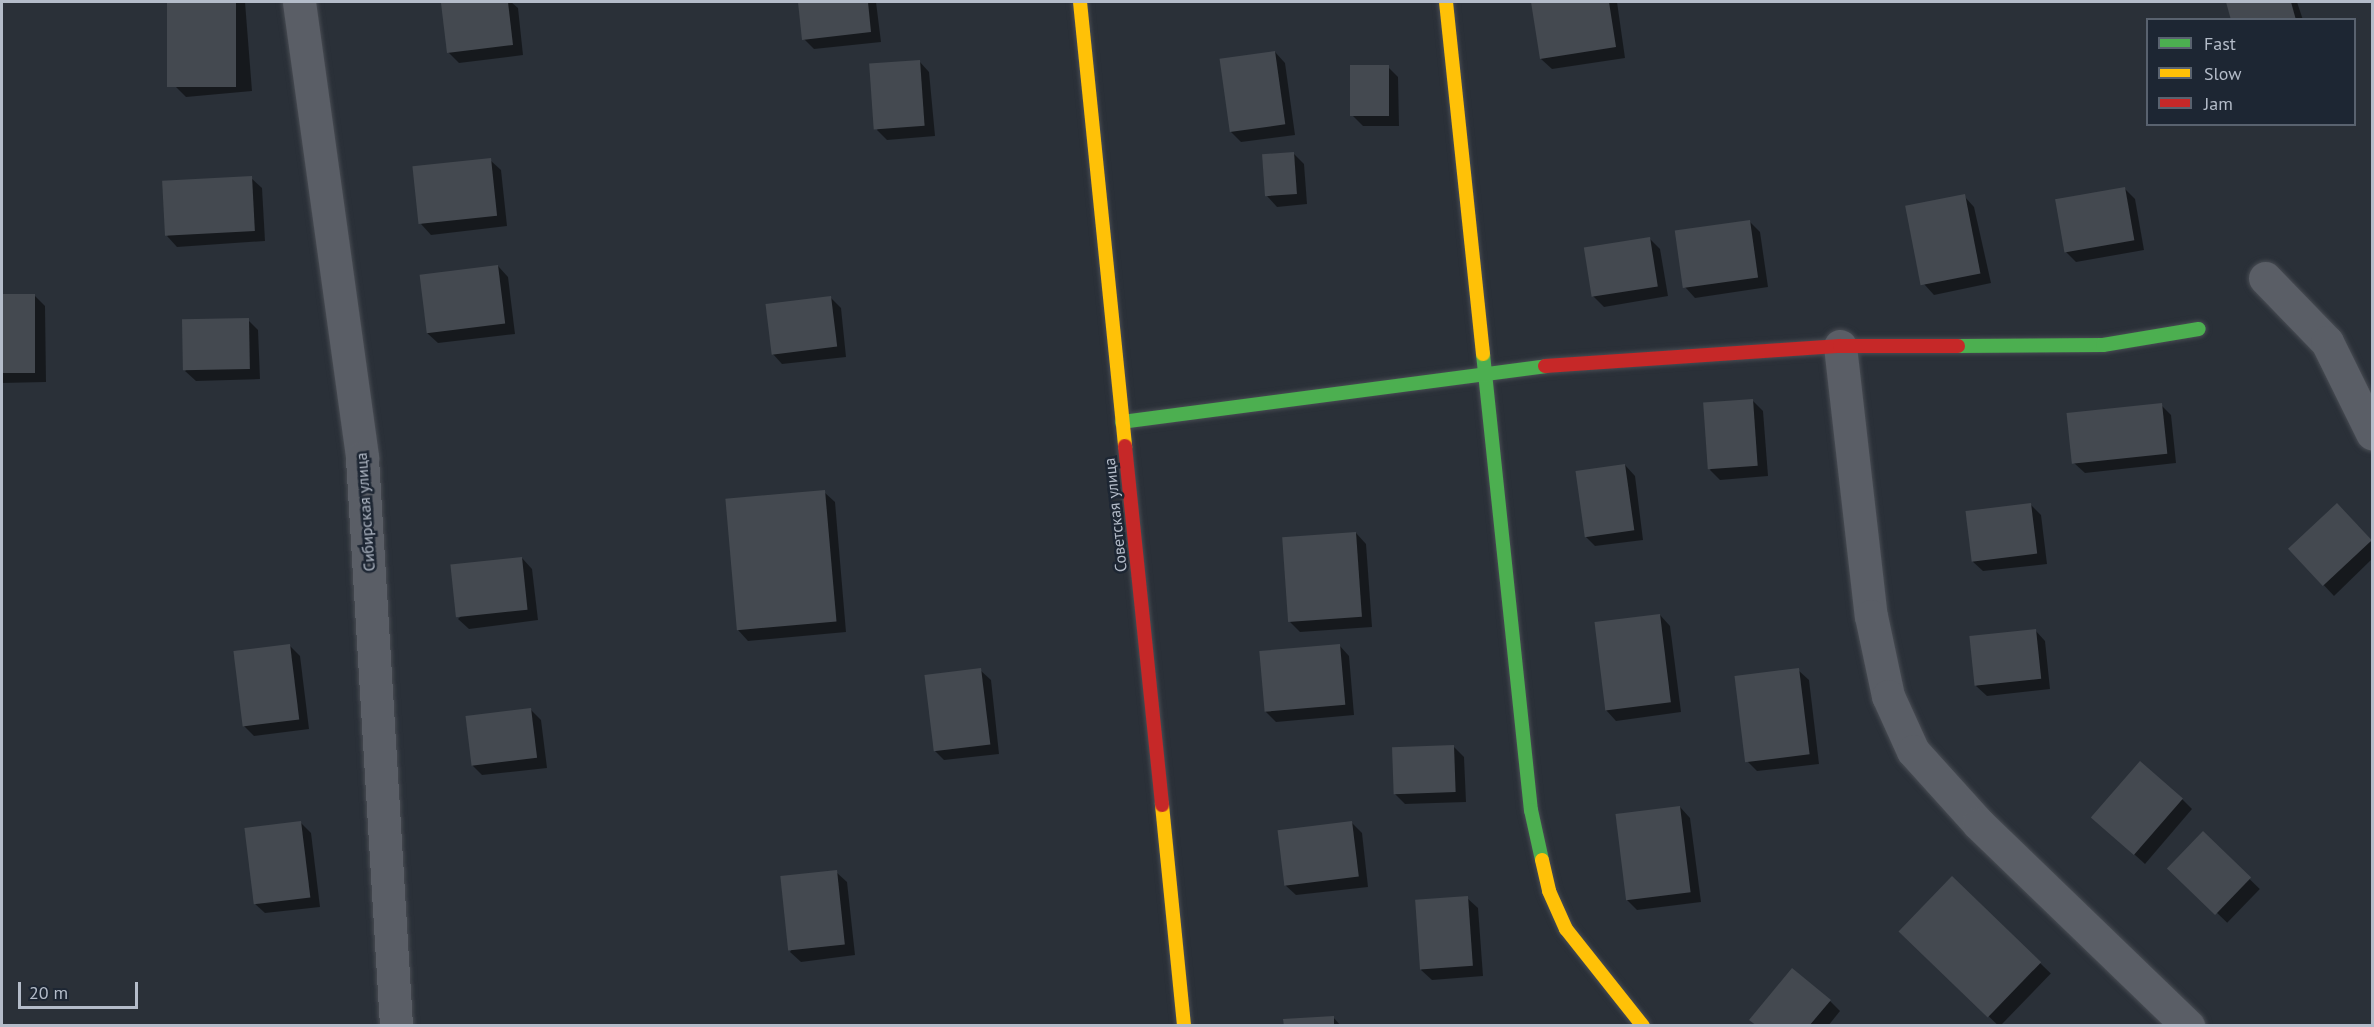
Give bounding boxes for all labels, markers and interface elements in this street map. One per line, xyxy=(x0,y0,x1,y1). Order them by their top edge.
legend xyxy=(2146,18,2356,126)
text: Fast xyxy=(2204,32,2236,55)
text: Slow xyxy=(2204,62,2242,85)
text: Jam xyxy=(2204,92,2233,115)
street label: Сибирская улица xyxy=(351,452,379,572)
street label: Советская улица xyxy=(1099,457,1131,573)
scale bar xyxy=(21,970,141,1008)
text: 20 m xyxy=(29,981,68,1004)

